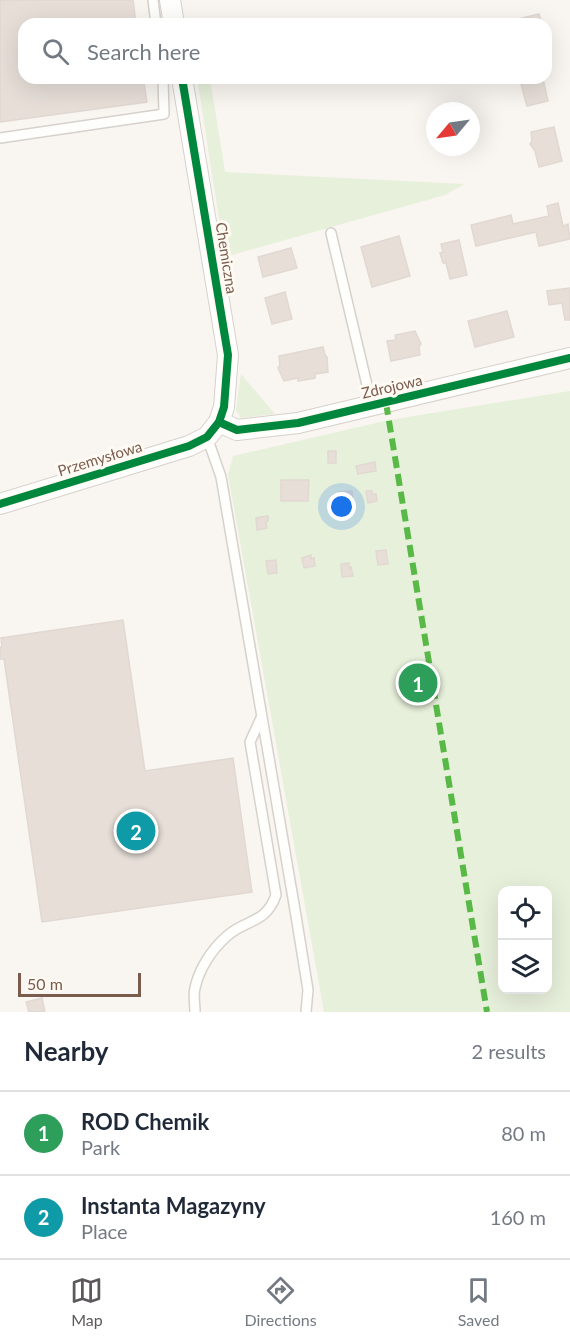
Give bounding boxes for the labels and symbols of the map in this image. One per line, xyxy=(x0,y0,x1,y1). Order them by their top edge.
north arrow xyxy=(426,102,480,156)
street label: Chemiczna xyxy=(212,221,242,295)
street label: Zdrojowa xyxy=(360,370,424,402)
street label: Przemysłowa xyxy=(55,437,144,479)
your location xyxy=(327,492,356,521)
pin: 1 xyxy=(398,660,438,706)
pin: 2 xyxy=(116,808,156,854)
scale bar xyxy=(18,970,141,998)

